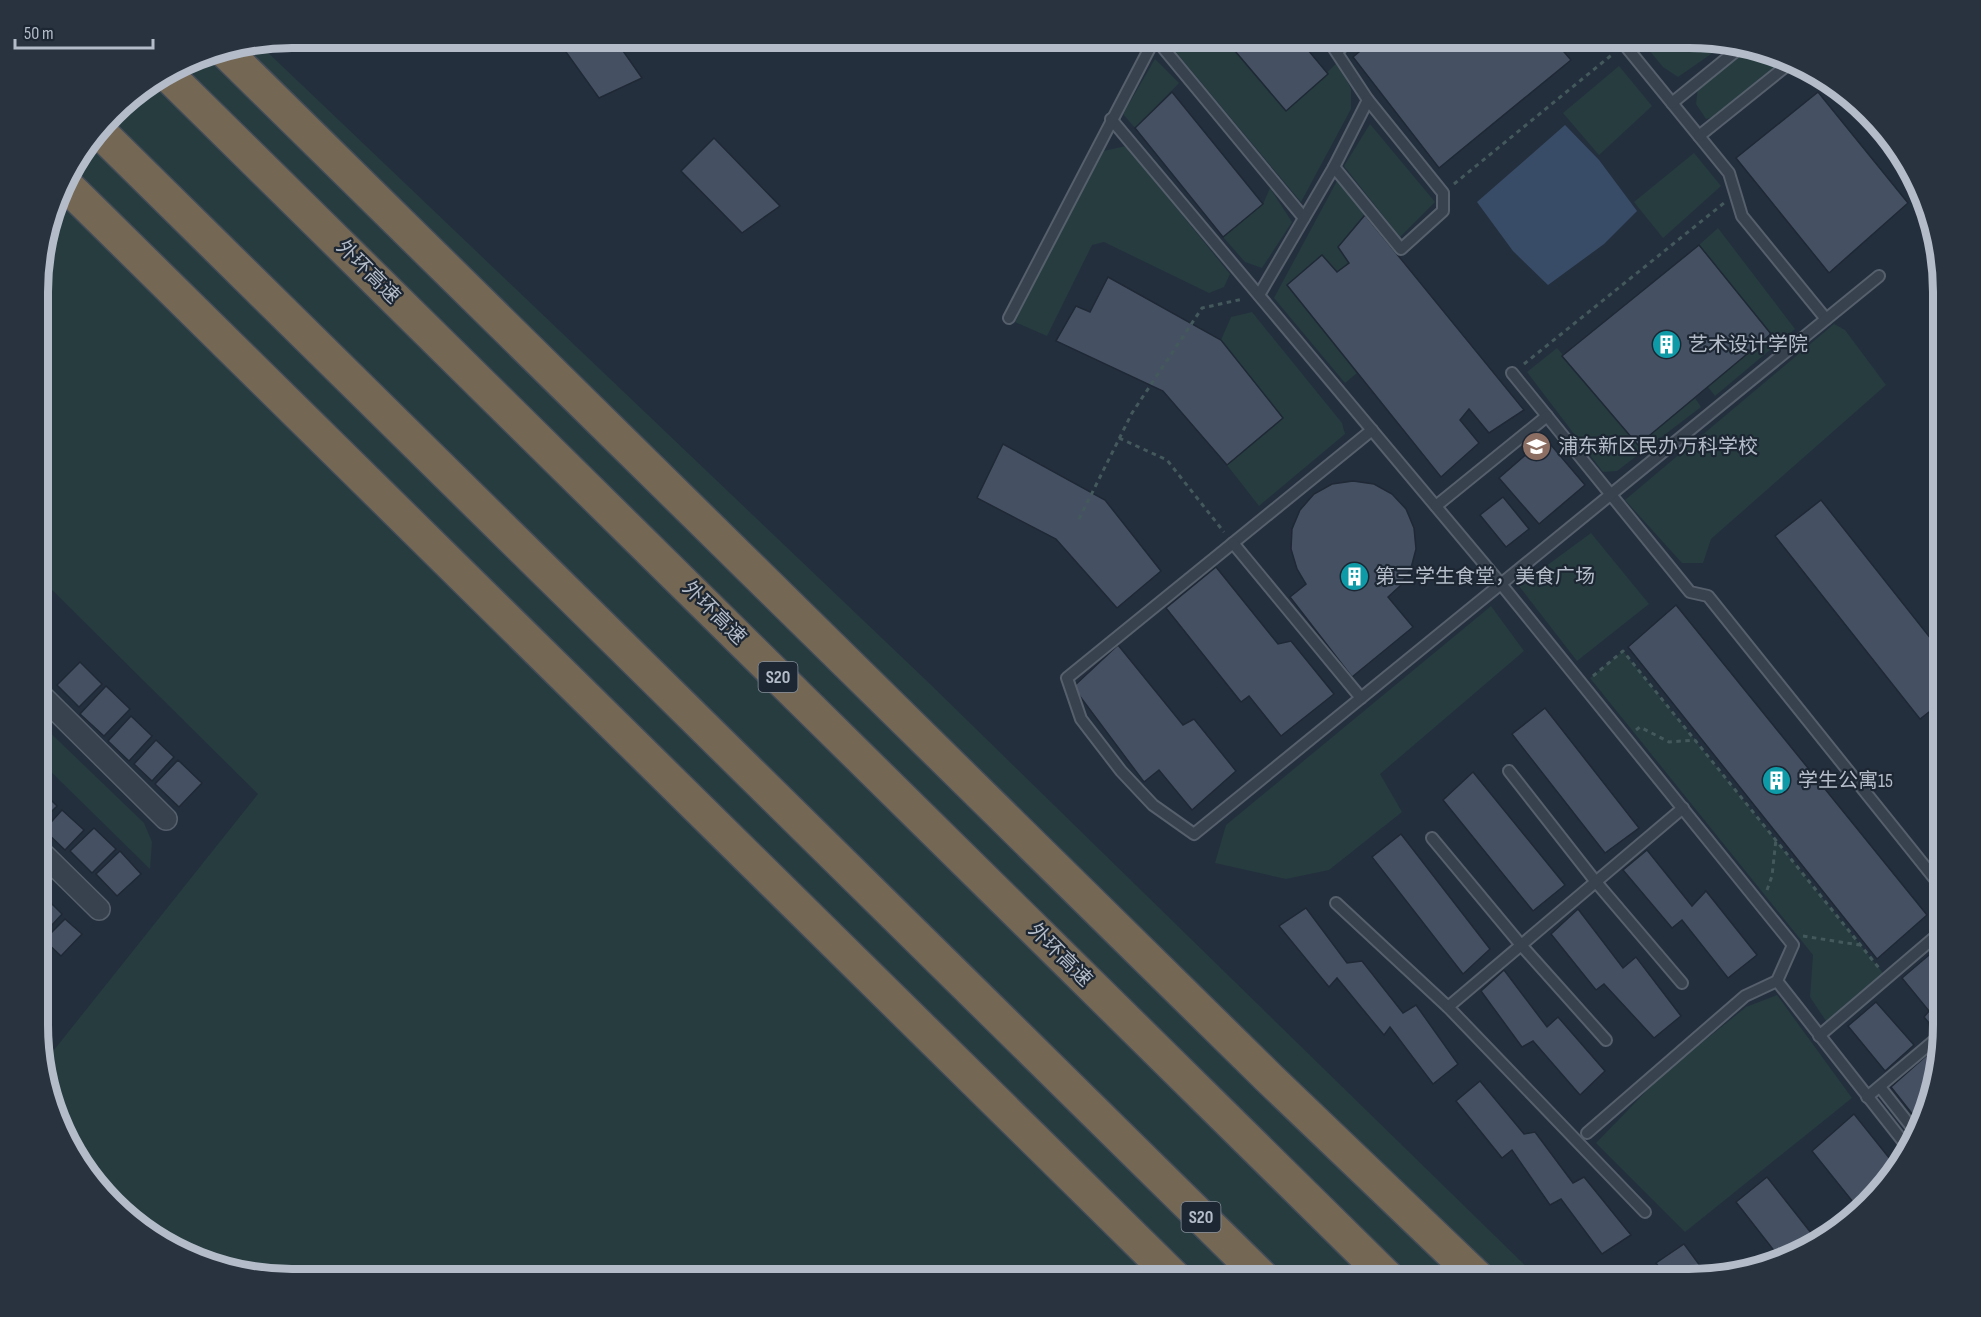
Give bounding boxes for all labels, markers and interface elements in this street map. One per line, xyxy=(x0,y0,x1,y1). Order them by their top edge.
scale bar xyxy=(15,12,153,50)
text: 50 m xyxy=(24,23,54,44)
street label: 外环高速 xyxy=(331,235,405,309)
building icon: 艺术设计学院 xyxy=(1651,329,1683,361)
place label: 艺术设计学院 xyxy=(1688,333,1808,357)
school or university icon: 浦东新区民办万科学校 xyxy=(1521,431,1553,463)
place label: 浦东新区民办万科学校 xyxy=(1558,435,1758,459)
building icon: 第三学生食堂，美食广场 xyxy=(1338,561,1370,593)
place label: 第三学生食堂，美食广场 xyxy=(1375,565,1595,589)
street label: 外环高速 xyxy=(677,576,751,650)
road number: S20 xyxy=(758,662,798,692)
building icon: 学生公寓15 xyxy=(1761,765,1793,797)
place label: 学生公寓15 xyxy=(1798,769,1893,793)
street label: 外环高速 xyxy=(1023,918,1097,992)
road number: S20 xyxy=(1182,1202,1220,1232)

